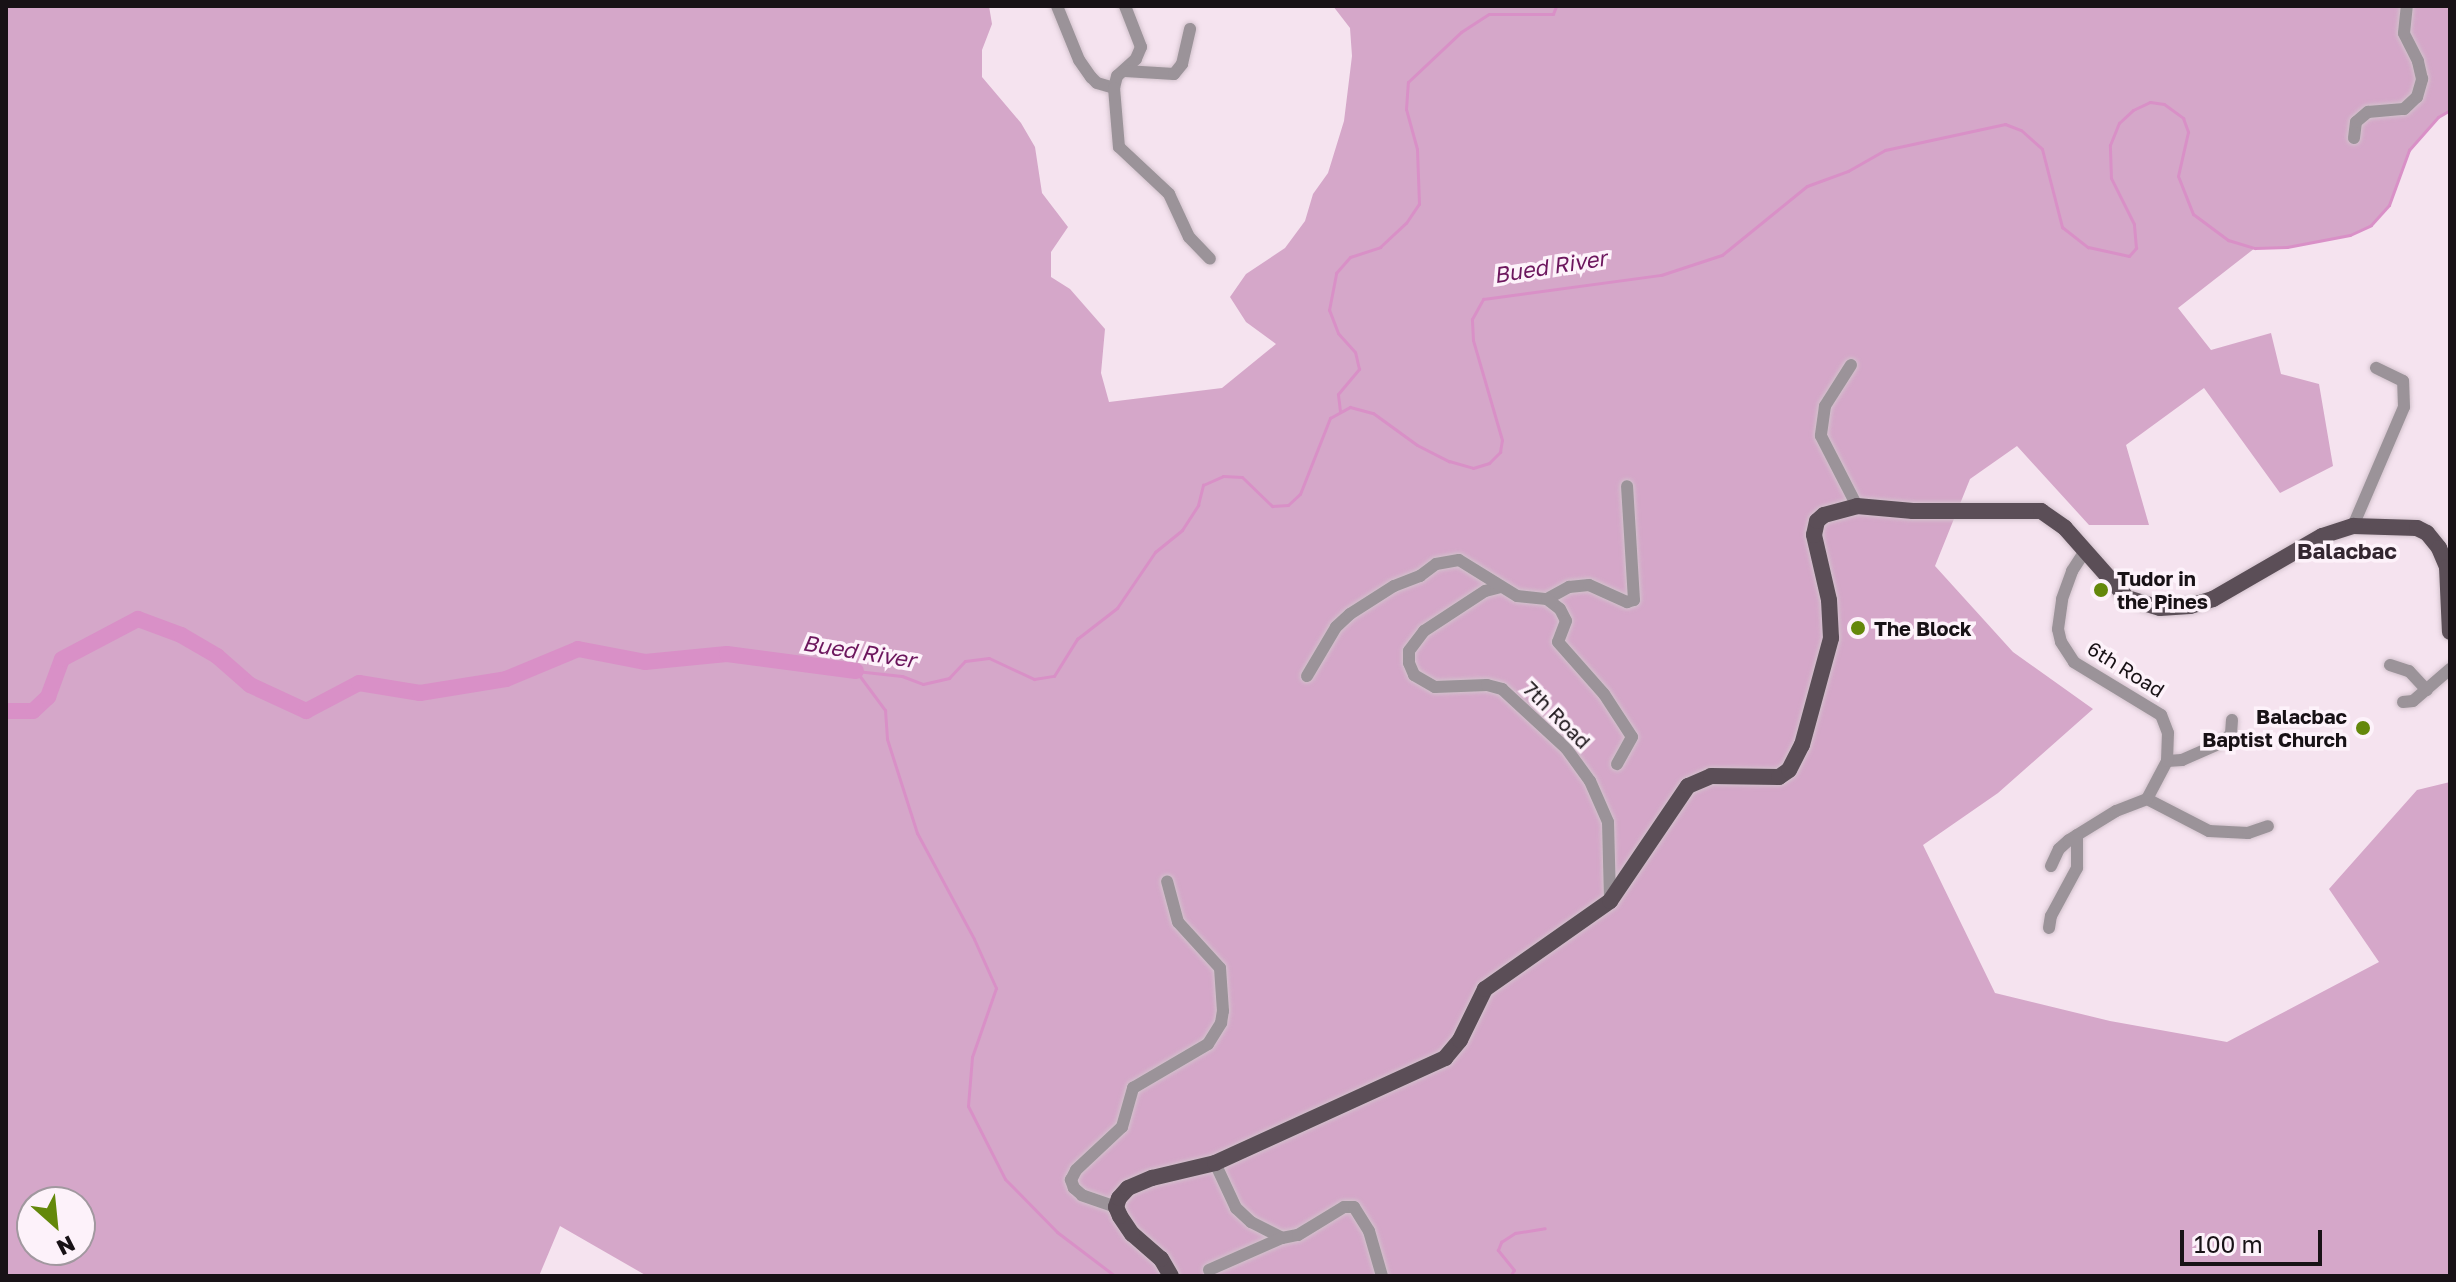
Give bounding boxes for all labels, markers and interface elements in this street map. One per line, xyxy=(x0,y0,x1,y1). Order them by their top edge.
water label: Bued River xyxy=(1492,244,1608,288)
district label: Balacbac xyxy=(2297,538,2397,564)
place label: Tudor in the Pines xyxy=(2117,566,2208,613)
marker: Tudor in the Pines xyxy=(2092,581,2110,599)
place label: The Block xyxy=(1874,616,1972,640)
marker: The Block xyxy=(1849,619,1867,637)
water label: Bued River xyxy=(801,629,917,673)
street label: 6th Road xyxy=(2083,636,2169,702)
street label: 7th Road xyxy=(1518,676,1596,754)
place label: Balacbac Baptist Church xyxy=(2202,704,2347,751)
marker: Balacbac Baptist Church xyxy=(2354,719,2372,737)
north arrow xyxy=(16,1186,96,1266)
scale bar xyxy=(2184,1214,2326,1264)
text: 100 m xyxy=(2194,1229,2263,1258)
text: N xyxy=(53,1230,80,1262)

